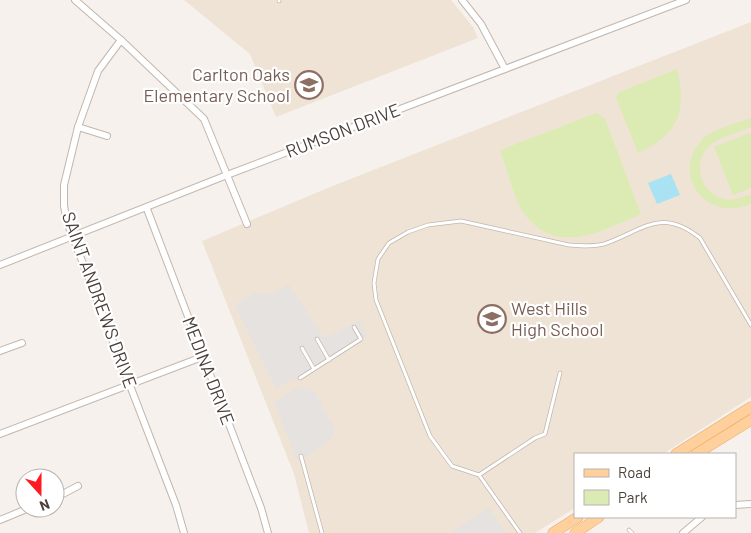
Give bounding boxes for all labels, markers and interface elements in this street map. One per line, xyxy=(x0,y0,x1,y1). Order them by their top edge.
place label: Carlton Oaks Elementary School xyxy=(143,63,290,106)
school or university icon: Carlton Oaks Elementary School xyxy=(294,70,324,100)
street label: RUMSON DRIVE xyxy=(282,98,403,162)
street label: SAINT ANDREWS DRIVE xyxy=(58,208,142,391)
place label: West Hills High School xyxy=(511,297,604,340)
school or university icon: West Hills High School xyxy=(477,304,507,334)
street label: MEDINA DRIVE xyxy=(178,313,240,428)
legend xyxy=(574,453,736,518)
text: Road xyxy=(618,463,651,481)
north arrow xyxy=(15,468,65,518)
text: Park xyxy=(618,488,648,506)
text: N xyxy=(37,496,52,515)

